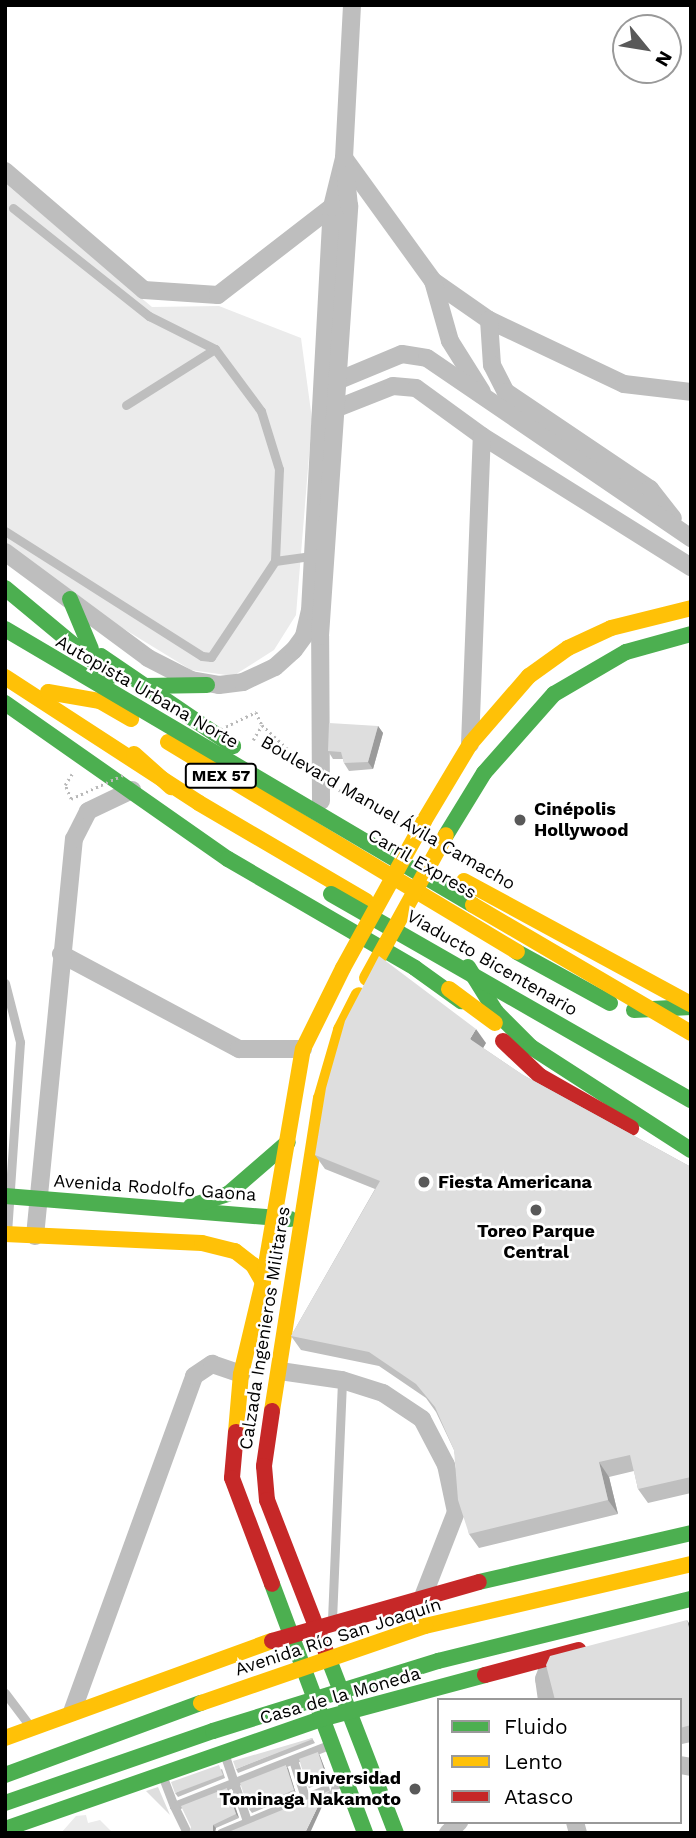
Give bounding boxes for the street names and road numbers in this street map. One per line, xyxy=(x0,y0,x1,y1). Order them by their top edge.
street label: Autopista Urbana Norte xyxy=(51,631,243,753)
street label: Boulevard Manuel Ávila Camacho xyxy=(256,731,520,895)
road number: MEX 57 xyxy=(184,764,258,789)
street label: Carril Express xyxy=(364,824,480,904)
street label: Viaducto Bicentenario xyxy=(403,905,581,1021)
street label: Avenida Rodolfo Gaona xyxy=(53,1170,257,1206)
street label: Calzada Ingenieros Militares xyxy=(235,1204,295,1452)
street label: Avenida Río San Joaquín xyxy=(232,1593,444,1681)
street label: Casa de la Moneda xyxy=(257,1663,423,1729)

